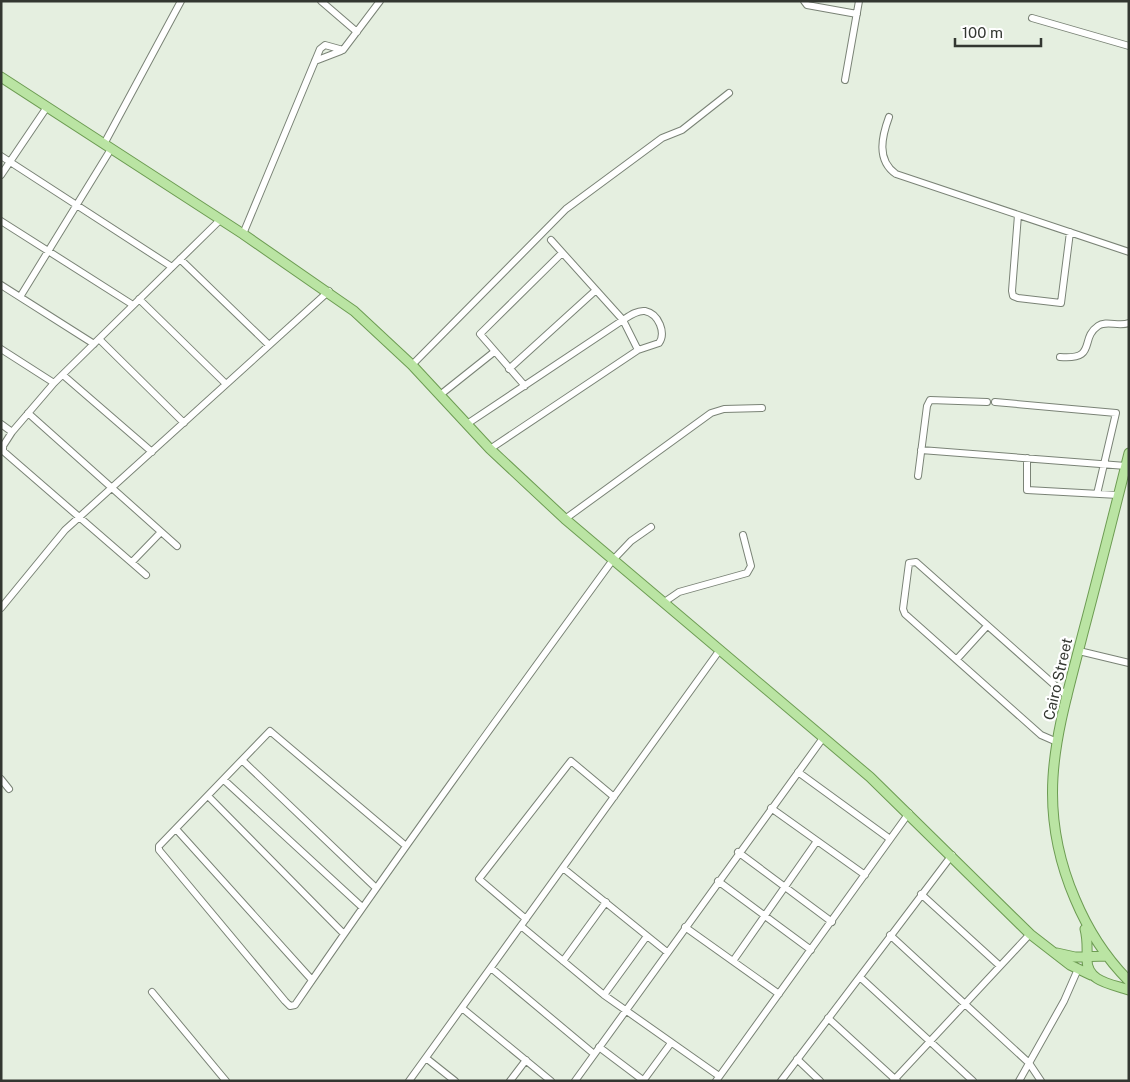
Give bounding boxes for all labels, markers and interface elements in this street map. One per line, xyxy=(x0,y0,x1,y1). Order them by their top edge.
scale bar xyxy=(955,15,1041,47)
text: 100 m xyxy=(962,24,1003,41)
street label: Cairo Street xyxy=(1040,636,1075,722)

